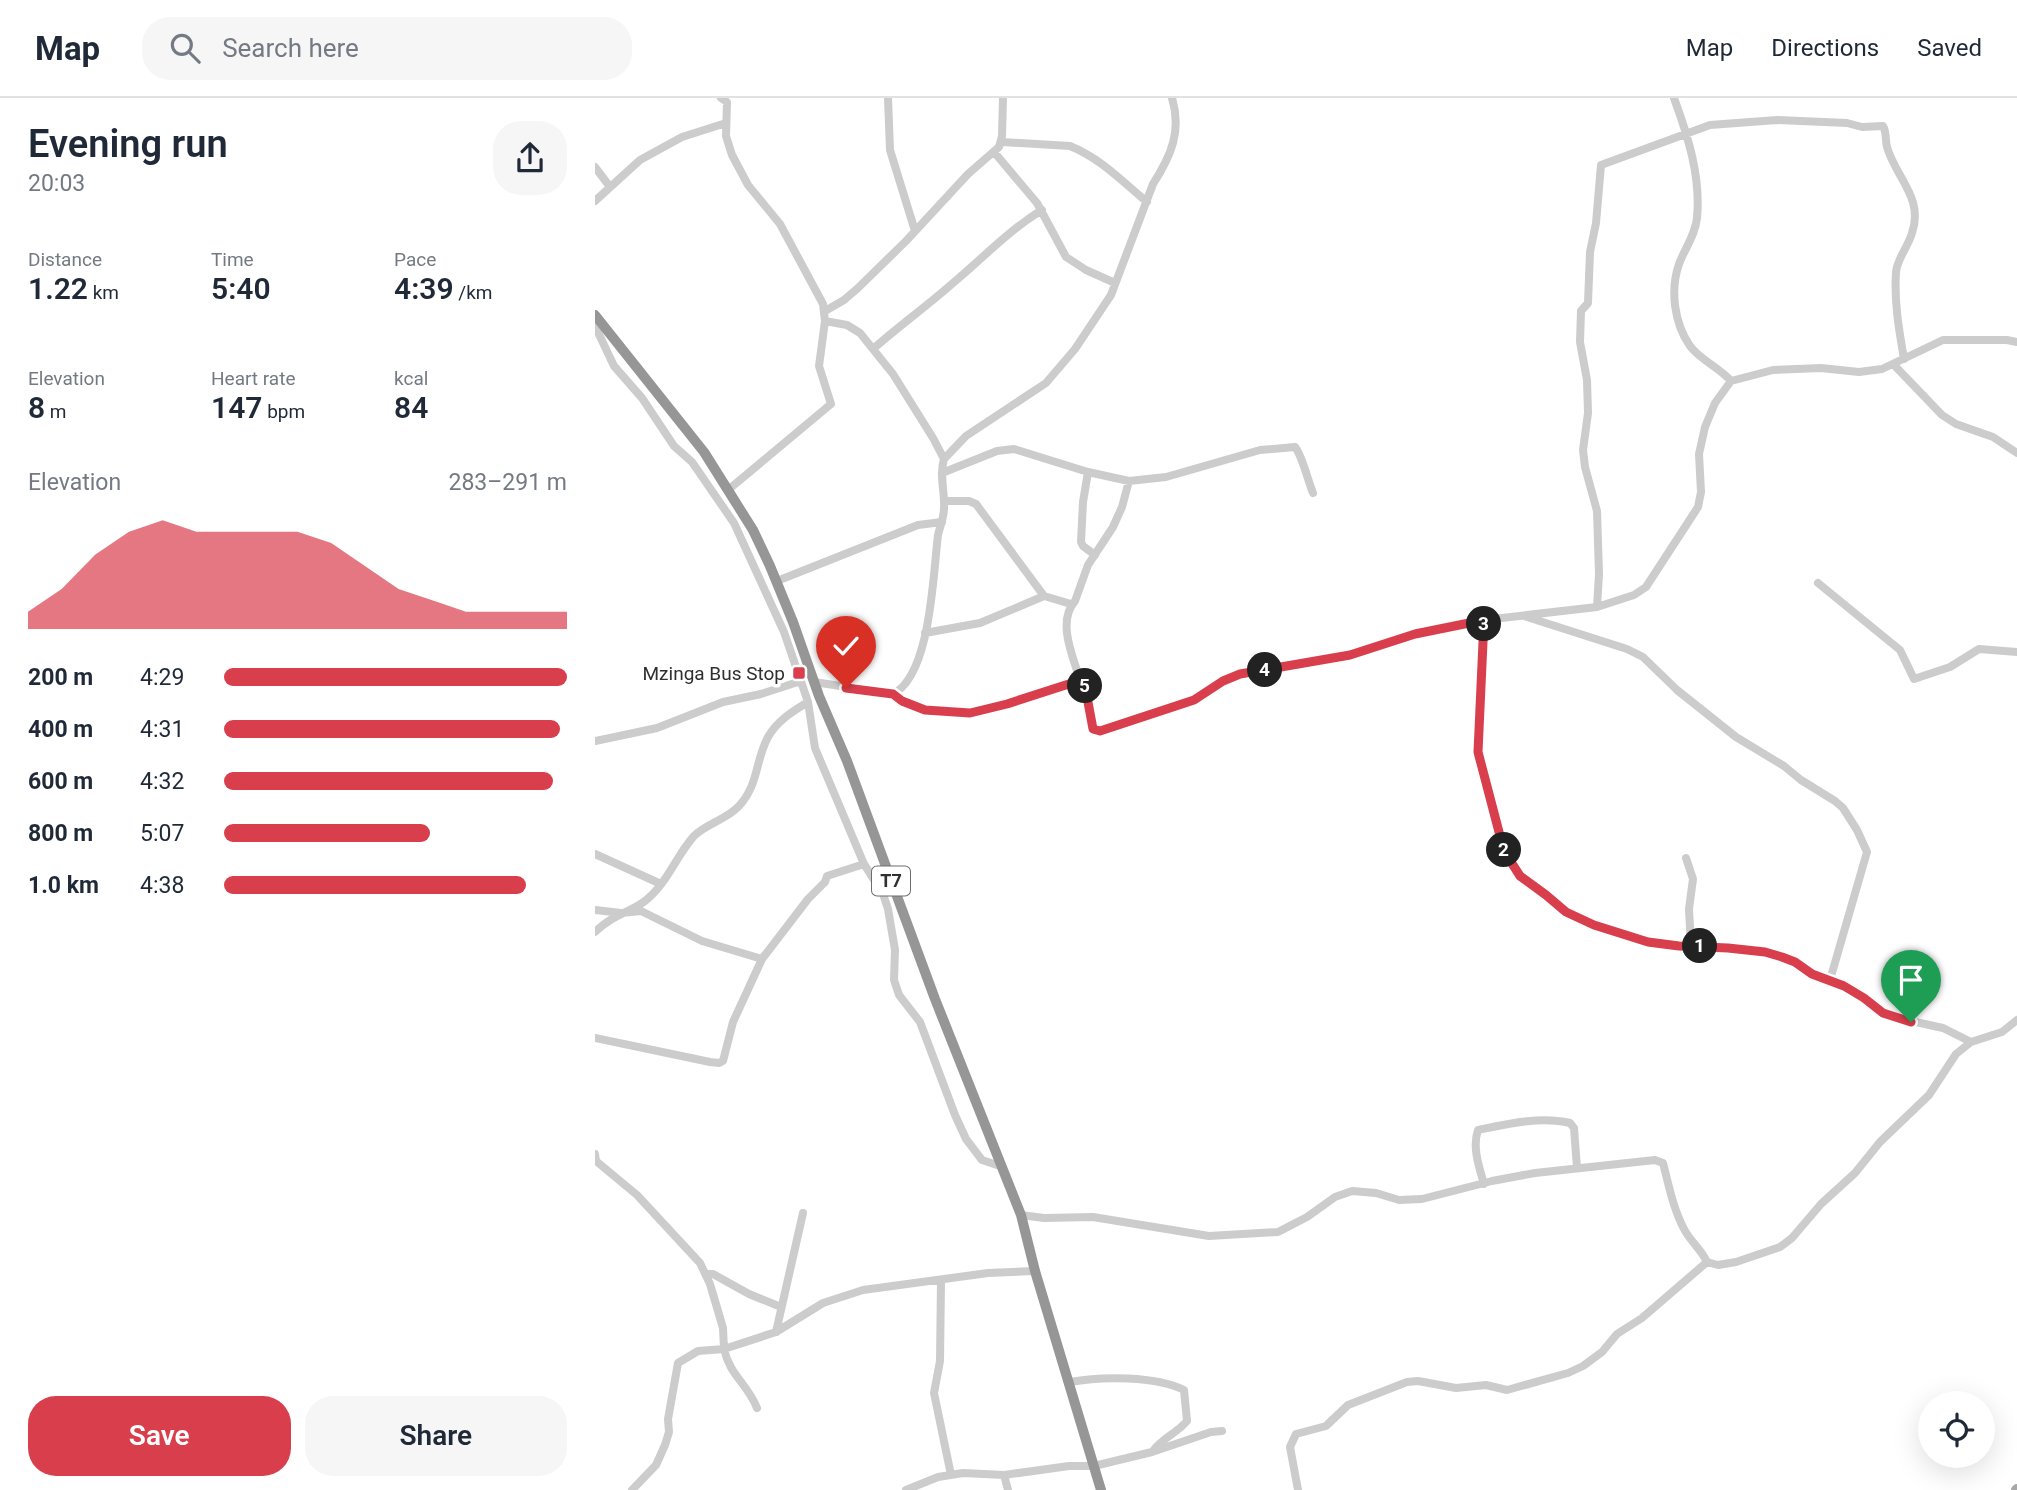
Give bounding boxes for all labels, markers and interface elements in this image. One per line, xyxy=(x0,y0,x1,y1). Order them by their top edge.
search box xyxy=(142,17,632,80)
text: Map xyxy=(35,29,100,68)
icon: search xyxy=(166,29,204,67)
text: Search here xyxy=(222,33,359,63)
text: Map xyxy=(1686,34,1733,62)
text: Directions xyxy=(1771,34,1879,62)
text: Saved xyxy=(1917,34,1982,62)
button: share xyxy=(493,121,567,195)
text: Evening run xyxy=(28,122,228,166)
text: 20:03 xyxy=(28,170,85,197)
text: Distance xyxy=(28,248,102,271)
text: Time xyxy=(211,248,254,271)
text: Pace xyxy=(394,248,436,271)
text: 1.22 xyxy=(28,271,88,306)
text: 5:40 xyxy=(211,271,271,306)
text: 4:39 xyxy=(394,271,454,306)
text: km xyxy=(88,281,119,304)
text: /km xyxy=(454,281,492,304)
text: Elevation xyxy=(28,367,105,390)
text: Heart rate xyxy=(211,367,296,390)
text: kcal xyxy=(394,367,428,390)
text: 8 xyxy=(28,390,45,425)
text: 147 xyxy=(211,390,262,425)
text: 84 xyxy=(394,390,428,425)
text: m xyxy=(45,400,67,423)
text: bpm xyxy=(262,400,305,423)
text: Elevation xyxy=(28,469,121,496)
text: 283–291 m xyxy=(448,469,567,496)
pin: 3 xyxy=(1467,606,1501,642)
text: 3 xyxy=(1478,612,1489,635)
pin xyxy=(816,616,876,688)
icon: check xyxy=(827,627,865,665)
pin: 4 xyxy=(1247,652,1283,688)
text: 4 xyxy=(1259,658,1270,681)
place label: Mzinga Bus Stop xyxy=(643,662,785,685)
text: 200 m xyxy=(28,664,93,691)
text: 4:29 xyxy=(140,664,184,691)
marker: Mzinga Bus Stop xyxy=(791,665,807,681)
pin: 5 xyxy=(1067,668,1103,704)
text: 5 xyxy=(1079,674,1090,697)
text: 400 m xyxy=(28,716,93,743)
text: 4:31 xyxy=(140,716,184,743)
text: 600 m xyxy=(28,768,93,795)
text: 4:32 xyxy=(140,768,184,795)
text: 800 m xyxy=(28,820,93,847)
text: 5:07 xyxy=(140,820,184,847)
pin: 2 xyxy=(1487,832,1521,868)
text: 2 xyxy=(1498,838,1509,861)
road number: T7 xyxy=(872,866,910,896)
text: 1.0 km xyxy=(28,872,99,899)
text: 4:38 xyxy=(140,872,184,899)
pin: 1 xyxy=(1683,928,1717,964)
text: 1 xyxy=(1694,934,1705,957)
pin xyxy=(1881,950,1941,1022)
icon: arrive xyxy=(1892,961,1930,999)
map controls xyxy=(1918,1391,1995,1468)
button: locate xyxy=(1918,1391,1995,1468)
button: Save xyxy=(28,1396,291,1476)
button: Share xyxy=(305,1396,567,1476)

